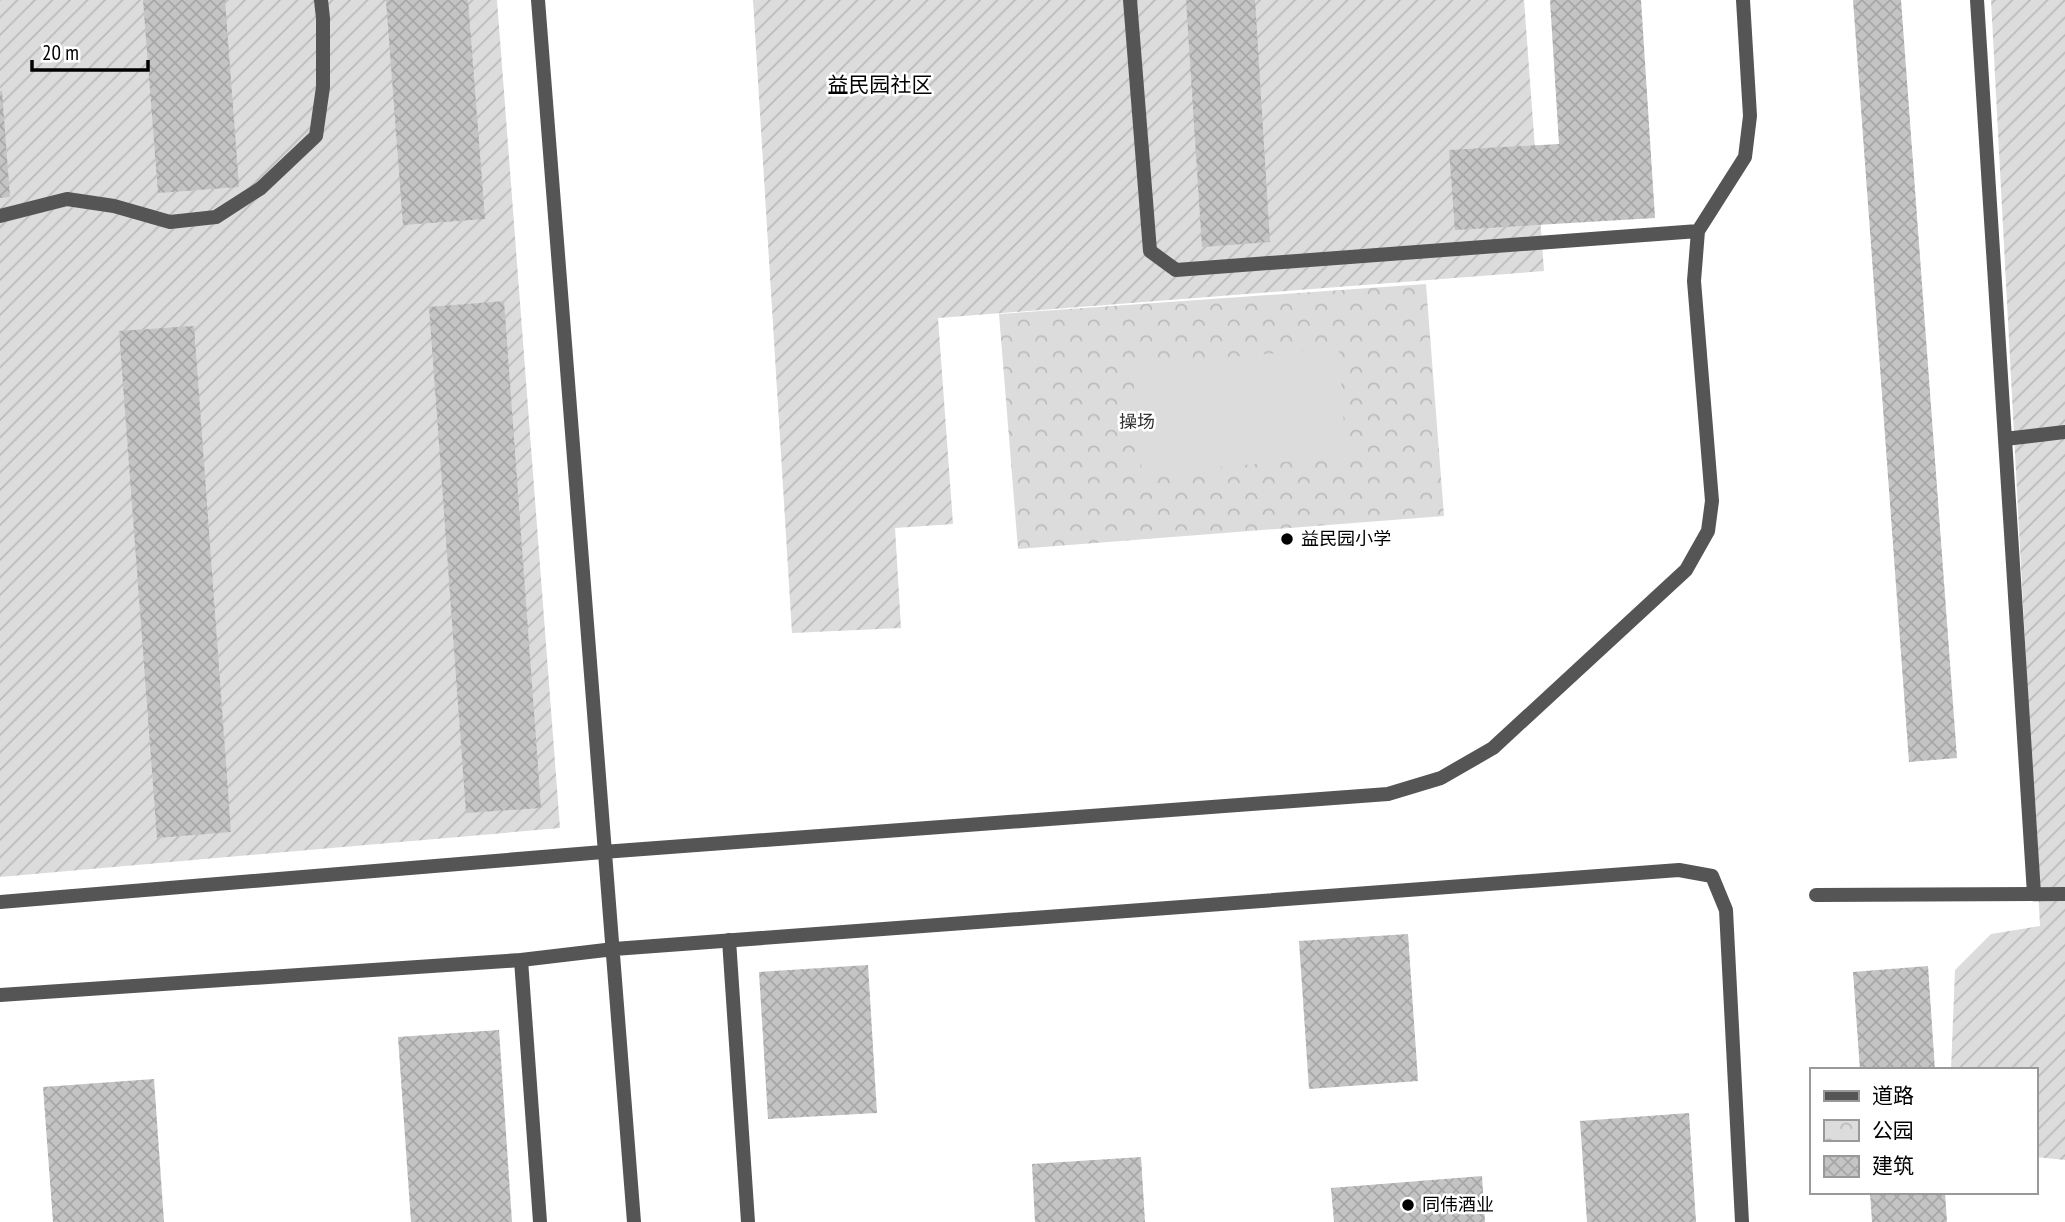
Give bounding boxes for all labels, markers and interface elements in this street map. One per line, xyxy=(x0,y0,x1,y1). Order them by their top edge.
scale bar xyxy=(32,28,147,72)
text: 20 m xyxy=(42,39,79,66)
district label: 益民园社区 xyxy=(828,71,933,98)
park label: 操场 xyxy=(1119,410,1155,433)
place label: 益民园小学 xyxy=(1301,527,1391,550)
marker: 益民园小学 xyxy=(1279,531,1295,547)
legend xyxy=(1810,1068,2037,1194)
text: 道路 xyxy=(1872,1082,1914,1109)
text: 公园 xyxy=(1872,1117,1914,1144)
text: 建筑 xyxy=(1872,1152,1914,1179)
place label: 同伟酒业 xyxy=(1422,1193,1494,1216)
marker: 同伟酒业 xyxy=(1400,1197,1416,1213)

